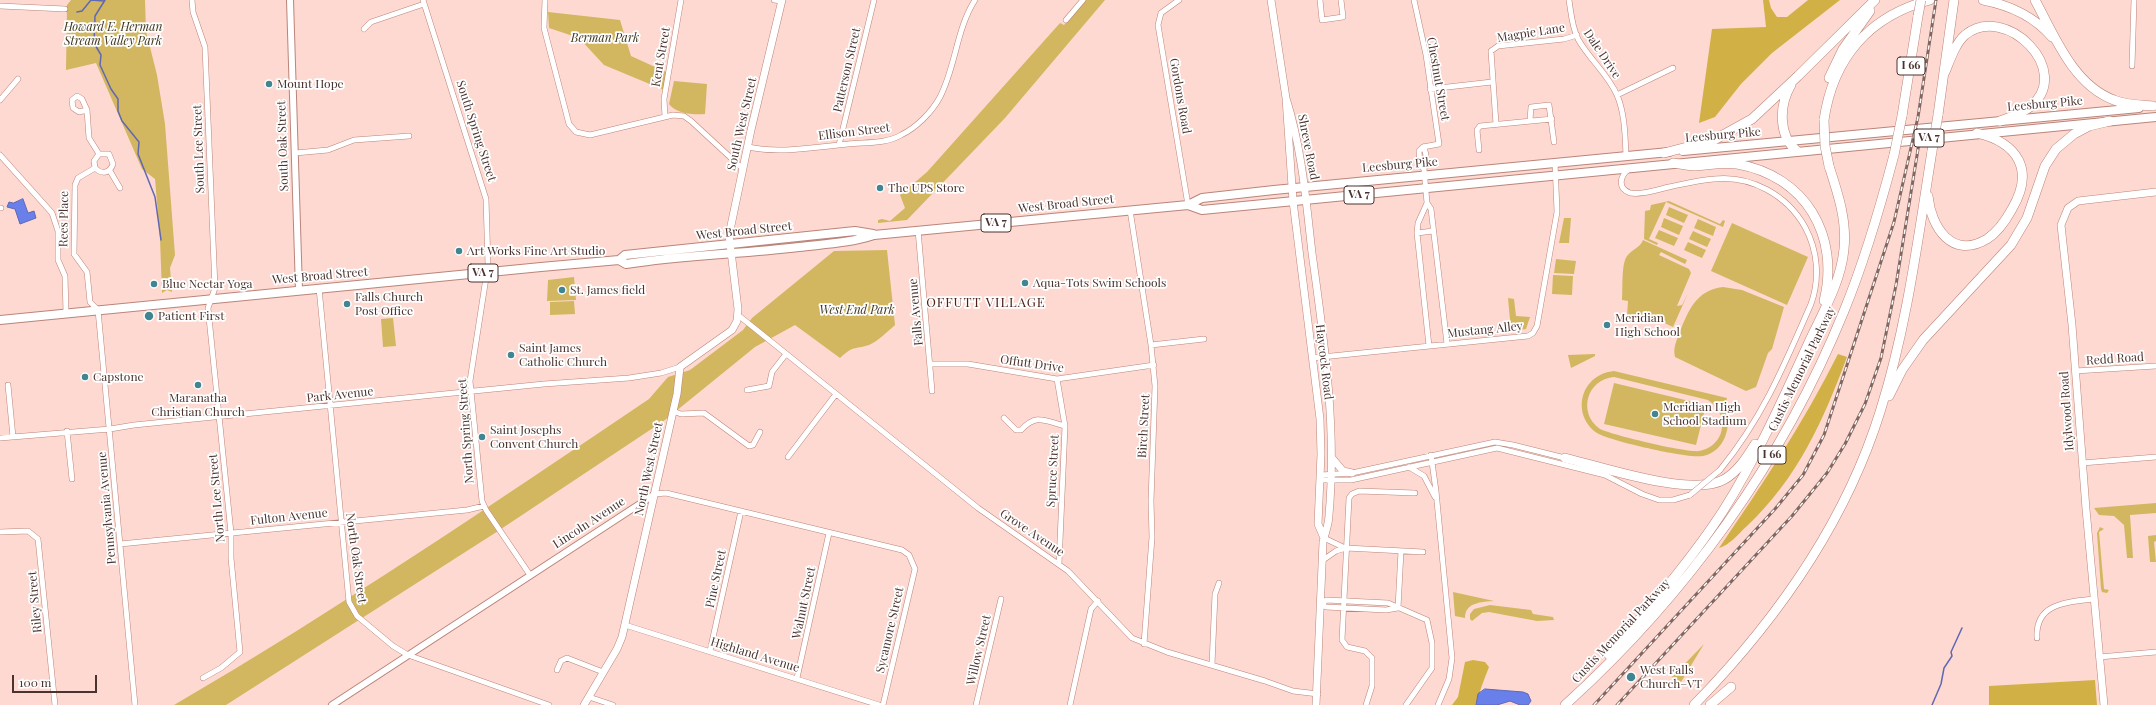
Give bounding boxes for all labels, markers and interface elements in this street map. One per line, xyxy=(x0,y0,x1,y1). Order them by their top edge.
park label: Howard E. Herman Stream Valley Park xyxy=(64,20,162,48)
street label: Magpie Lane xyxy=(1496,21,1566,45)
street label: Kent Street xyxy=(649,26,673,88)
street label: Patterson Street xyxy=(830,26,864,114)
street label: Dale Drive xyxy=(1580,27,1624,81)
park label: Berman Park xyxy=(571,31,639,45)
street label: Chestnut Street xyxy=(1424,36,1452,122)
street label: Gordons Road xyxy=(1166,57,1194,135)
road number: I 66 xyxy=(1897,57,1925,75)
street label: South West Street xyxy=(724,76,760,172)
place label: Mount Hope xyxy=(277,77,344,91)
marker: Mount Hope xyxy=(264,79,274,89)
street label: South Spring Street xyxy=(453,79,499,183)
street label: Leesburg Pike xyxy=(2007,94,2083,114)
street label: South Oak Street xyxy=(274,100,292,192)
street label: South Lee Street xyxy=(190,104,208,194)
street label: Shreve Road xyxy=(1295,113,1321,181)
street label: Ellison Street xyxy=(817,120,891,144)
street label: Leesburg Pike xyxy=(1685,125,1761,145)
road number: VA 7 xyxy=(1914,129,1944,147)
street label: Leesburg Pike xyxy=(1362,155,1438,175)
place label: The UPS Store xyxy=(888,181,965,195)
marker: The UPS Store xyxy=(875,183,885,193)
road number: VA 7 xyxy=(1344,186,1374,204)
street label: Rees Place xyxy=(56,191,72,247)
street label: West Broad Street xyxy=(1018,192,1114,216)
road number: VA 7 xyxy=(981,214,1011,232)
street label: West Broad Street xyxy=(696,219,792,243)
place label: Art Works Fine Art Studio xyxy=(467,244,605,258)
marker: Art Works Fine Art Studio xyxy=(454,246,464,256)
road number: VA 7 xyxy=(468,264,498,282)
street label: West Broad Street xyxy=(272,265,368,287)
place label: Aqua-Tots Swim Schools xyxy=(1033,276,1166,290)
place label: Blue Nectar Yoga xyxy=(162,277,253,291)
street label: Falls Avenue xyxy=(906,278,926,346)
marker: Aqua-Tots Swim Schools xyxy=(1020,278,1030,288)
marker: Blue Nectar Yoga xyxy=(149,279,159,289)
place label: St. James field xyxy=(570,283,645,297)
marker: St. James field xyxy=(557,285,567,295)
place label: Falls Church Post Office xyxy=(355,290,423,318)
district label: OFFUTT VILLAGE xyxy=(926,295,1046,311)
marker: Falls Church Post Office xyxy=(342,299,352,309)
park label: West End Park xyxy=(819,303,895,317)
street label: Custis Memorial Parkway xyxy=(1765,304,1839,434)
place label: Patient First xyxy=(158,309,224,323)
marker: Patient First xyxy=(143,310,155,322)
place label: Meridian High School xyxy=(1615,311,1680,339)
street label: Mustang Alley xyxy=(1447,319,1523,341)
marker: Meridian High School xyxy=(1602,320,1612,330)
street label: Haycock Road xyxy=(1312,323,1336,401)
place label: Saint James Catholic Church xyxy=(519,341,607,369)
marker: Saint James Catholic Church xyxy=(506,350,516,360)
street label: Redd Road xyxy=(2086,350,2144,368)
street label: Offutt Drive xyxy=(999,352,1065,376)
place label: Capstone xyxy=(93,370,144,384)
street label: Idylwood Road xyxy=(2057,371,2077,451)
marker: Capstone xyxy=(80,372,90,382)
street label: North Spring Street xyxy=(455,378,477,484)
marker: Maranatha Christian Church xyxy=(193,380,203,390)
street label: Park Avenue xyxy=(306,384,374,406)
place label: Maranatha Christian Church xyxy=(151,391,245,419)
street label: Birch Street xyxy=(1135,394,1153,458)
place label: Meridian High School Stadium xyxy=(1663,400,1747,428)
marker: Meridian High School Stadium xyxy=(1650,409,1660,419)
street label: North West Street xyxy=(632,421,666,517)
place label: Saint Josephs Convent Church xyxy=(490,423,578,451)
marker: Saint Josephs Convent Church xyxy=(477,432,487,442)
street label: Spruce Street xyxy=(1044,434,1062,508)
road number: I 66 xyxy=(1758,446,1786,464)
street label: Pennsylvania Avenue xyxy=(95,451,119,565)
street label: North Lee Street xyxy=(206,453,228,543)
street label: Lincoln Avenue xyxy=(550,494,628,552)
street label: Fulton Avenue xyxy=(250,506,328,528)
street label: Grove Avenue xyxy=(997,506,1067,560)
street label: North Oak Street xyxy=(343,512,369,604)
street label: Pine Street xyxy=(703,549,729,609)
street label: Walnut Street xyxy=(789,566,819,640)
street label: Riley Street xyxy=(25,571,45,633)
street label: Custis Memorial Parkway xyxy=(1569,576,1673,686)
street label: Sycamore Street xyxy=(873,586,907,674)
street label: Willow Street xyxy=(964,613,994,687)
street label: Highland Avenue xyxy=(709,635,801,675)
place label: West Falls Church–VT xyxy=(1640,663,1702,691)
scale bar xyxy=(14,667,99,693)
marker: West Falls Church–VT xyxy=(1625,671,1637,683)
text: 100 m xyxy=(19,674,51,690)

